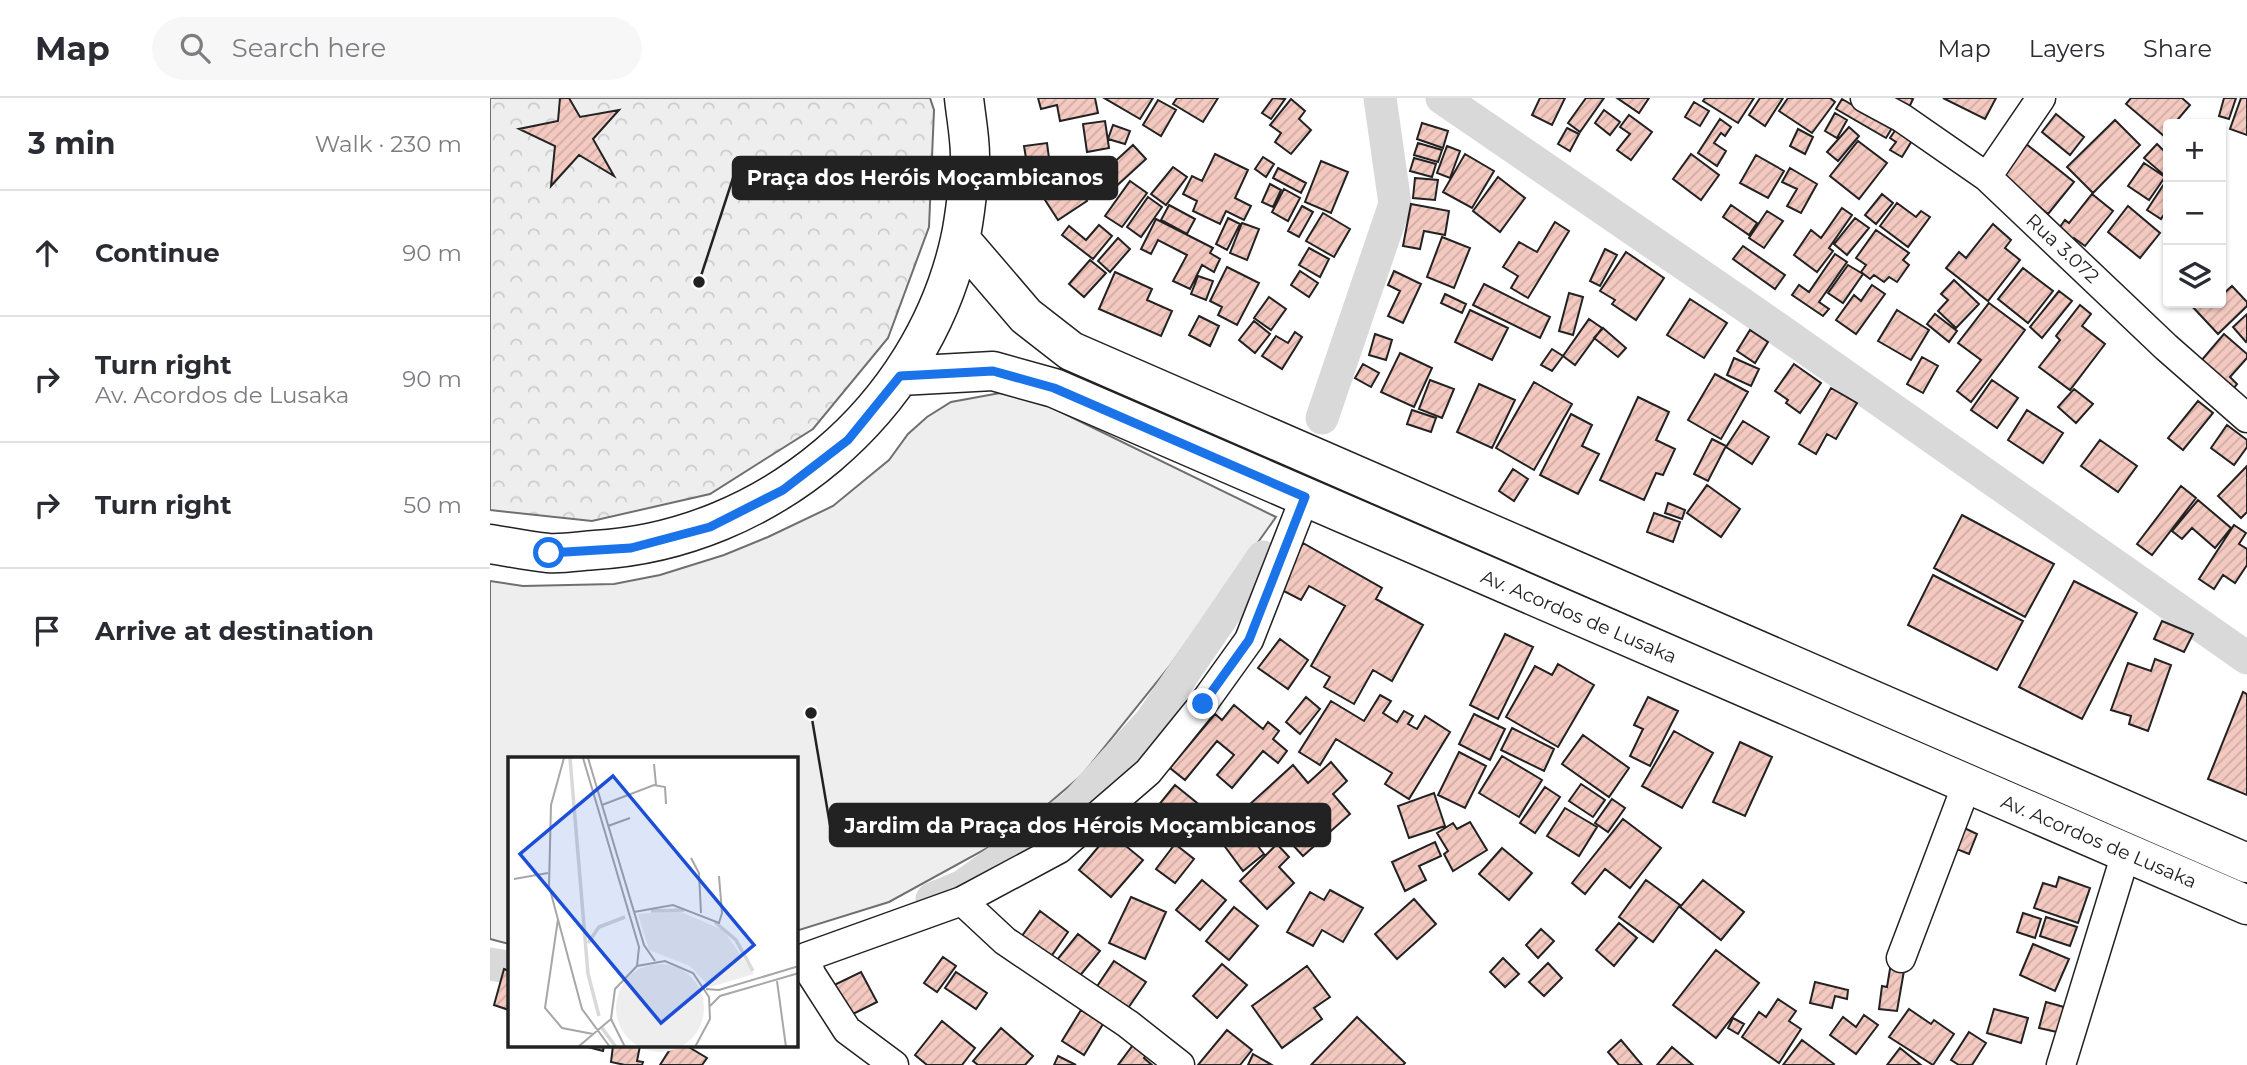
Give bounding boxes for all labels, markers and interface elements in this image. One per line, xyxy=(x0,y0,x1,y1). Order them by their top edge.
search box xyxy=(152,17,642,80)
text: Map xyxy=(35,28,110,68)
icon: search xyxy=(176,29,214,67)
text: Search here xyxy=(232,32,386,64)
text: Map xyxy=(1937,34,1991,63)
text: Layers xyxy=(2029,34,2105,63)
text: Share xyxy=(2143,34,2212,63)
map controls xyxy=(2163,119,2226,308)
button: + xyxy=(2163,119,2226,182)
text: 3 min xyxy=(28,125,115,162)
text: Walk · 230 m xyxy=(315,130,462,158)
callout: Praça dos Heróis Moçambicanos xyxy=(733,157,1117,199)
text: Praça dos Heróis Moçambicanos xyxy=(747,165,1103,190)
button: − xyxy=(2163,182,2226,245)
street label: Rua 3.072 xyxy=(2021,209,2104,288)
icon: ahead xyxy=(28,234,66,272)
text: Continue xyxy=(95,237,220,269)
text: 90 m xyxy=(402,239,462,267)
button: layers xyxy=(2163,245,2226,308)
text: Turn right xyxy=(95,349,231,381)
icon: right xyxy=(28,360,66,398)
text: 90 m xyxy=(402,365,462,393)
text: Av. Acordos de Lusaka xyxy=(95,381,349,409)
icon: right xyxy=(28,486,66,524)
text: Turn right xyxy=(95,489,231,521)
text: 50 m xyxy=(403,491,462,519)
route start xyxy=(533,537,564,568)
street label: Av. Acordos de Lusaka xyxy=(1478,565,1680,668)
icon: arrive xyxy=(28,612,66,650)
text: Arrive at destination xyxy=(95,615,374,647)
route end xyxy=(1187,688,1218,719)
inset map xyxy=(508,757,798,1048)
street label: Av. Acordos de Lusaka xyxy=(1998,790,2200,893)
callout: Jardim da Praça dos Hérois Moçambicanos xyxy=(830,804,1330,846)
text: Jardim da Praça dos Hérois Moçambicanos xyxy=(843,813,1316,838)

